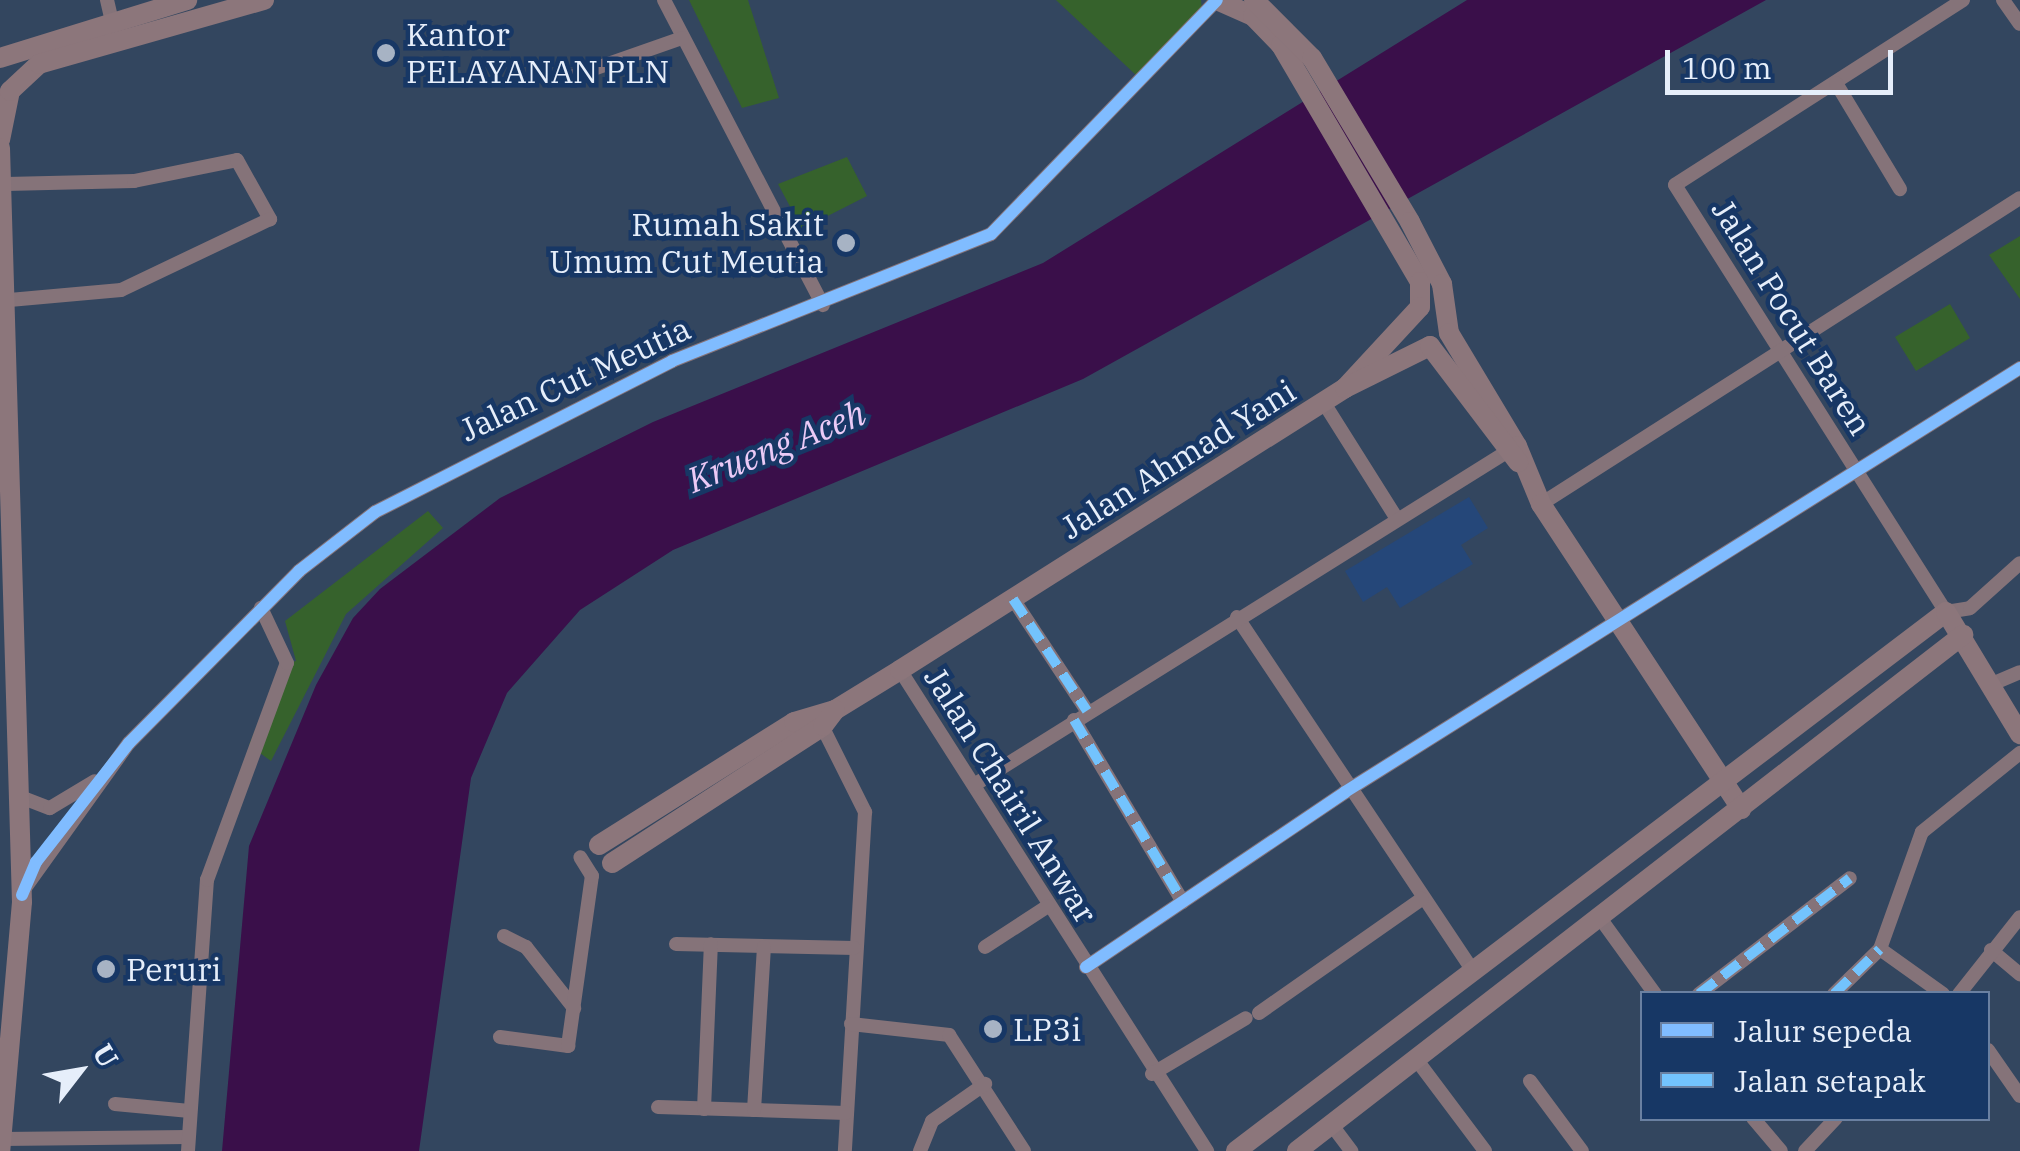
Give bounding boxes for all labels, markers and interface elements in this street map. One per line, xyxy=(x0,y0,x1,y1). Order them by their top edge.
place label: Kantor PELAYANAN PLN xyxy=(406,16,669,91)
scale bar xyxy=(1670,30,1898,92)
marker: Kantor PELAYANAN PLN xyxy=(375,42,397,64)
text: 100 m xyxy=(1682,48,1772,87)
street label: Jalan Pocut Baren xyxy=(1704,192,1880,442)
place label: Rumah Sakit Umum Cut Meutia xyxy=(549,206,824,281)
marker: Rumah Sakit Umum Cut Meutia xyxy=(833,230,859,256)
street label: Jalan Cut Meutia xyxy=(454,309,696,449)
street label: Jalan Ahmad Yani xyxy=(1054,371,1302,547)
water label: Krueng Aceh xyxy=(681,391,871,501)
street label: Jalan Chairil Anwar xyxy=(917,660,1105,930)
place label: Peruri xyxy=(126,950,221,988)
marker: Peruri xyxy=(95,958,117,980)
legend xyxy=(1640,991,1990,1121)
place label: LP3i xyxy=(1013,1010,1081,1048)
text: Jalur sepeda xyxy=(1734,1011,1912,1050)
marker: LP3i xyxy=(982,1018,1004,1040)
north arrow xyxy=(30,1021,130,1121)
text: U xyxy=(85,1037,128,1074)
text: Jalan setapak xyxy=(1734,1061,1926,1100)

